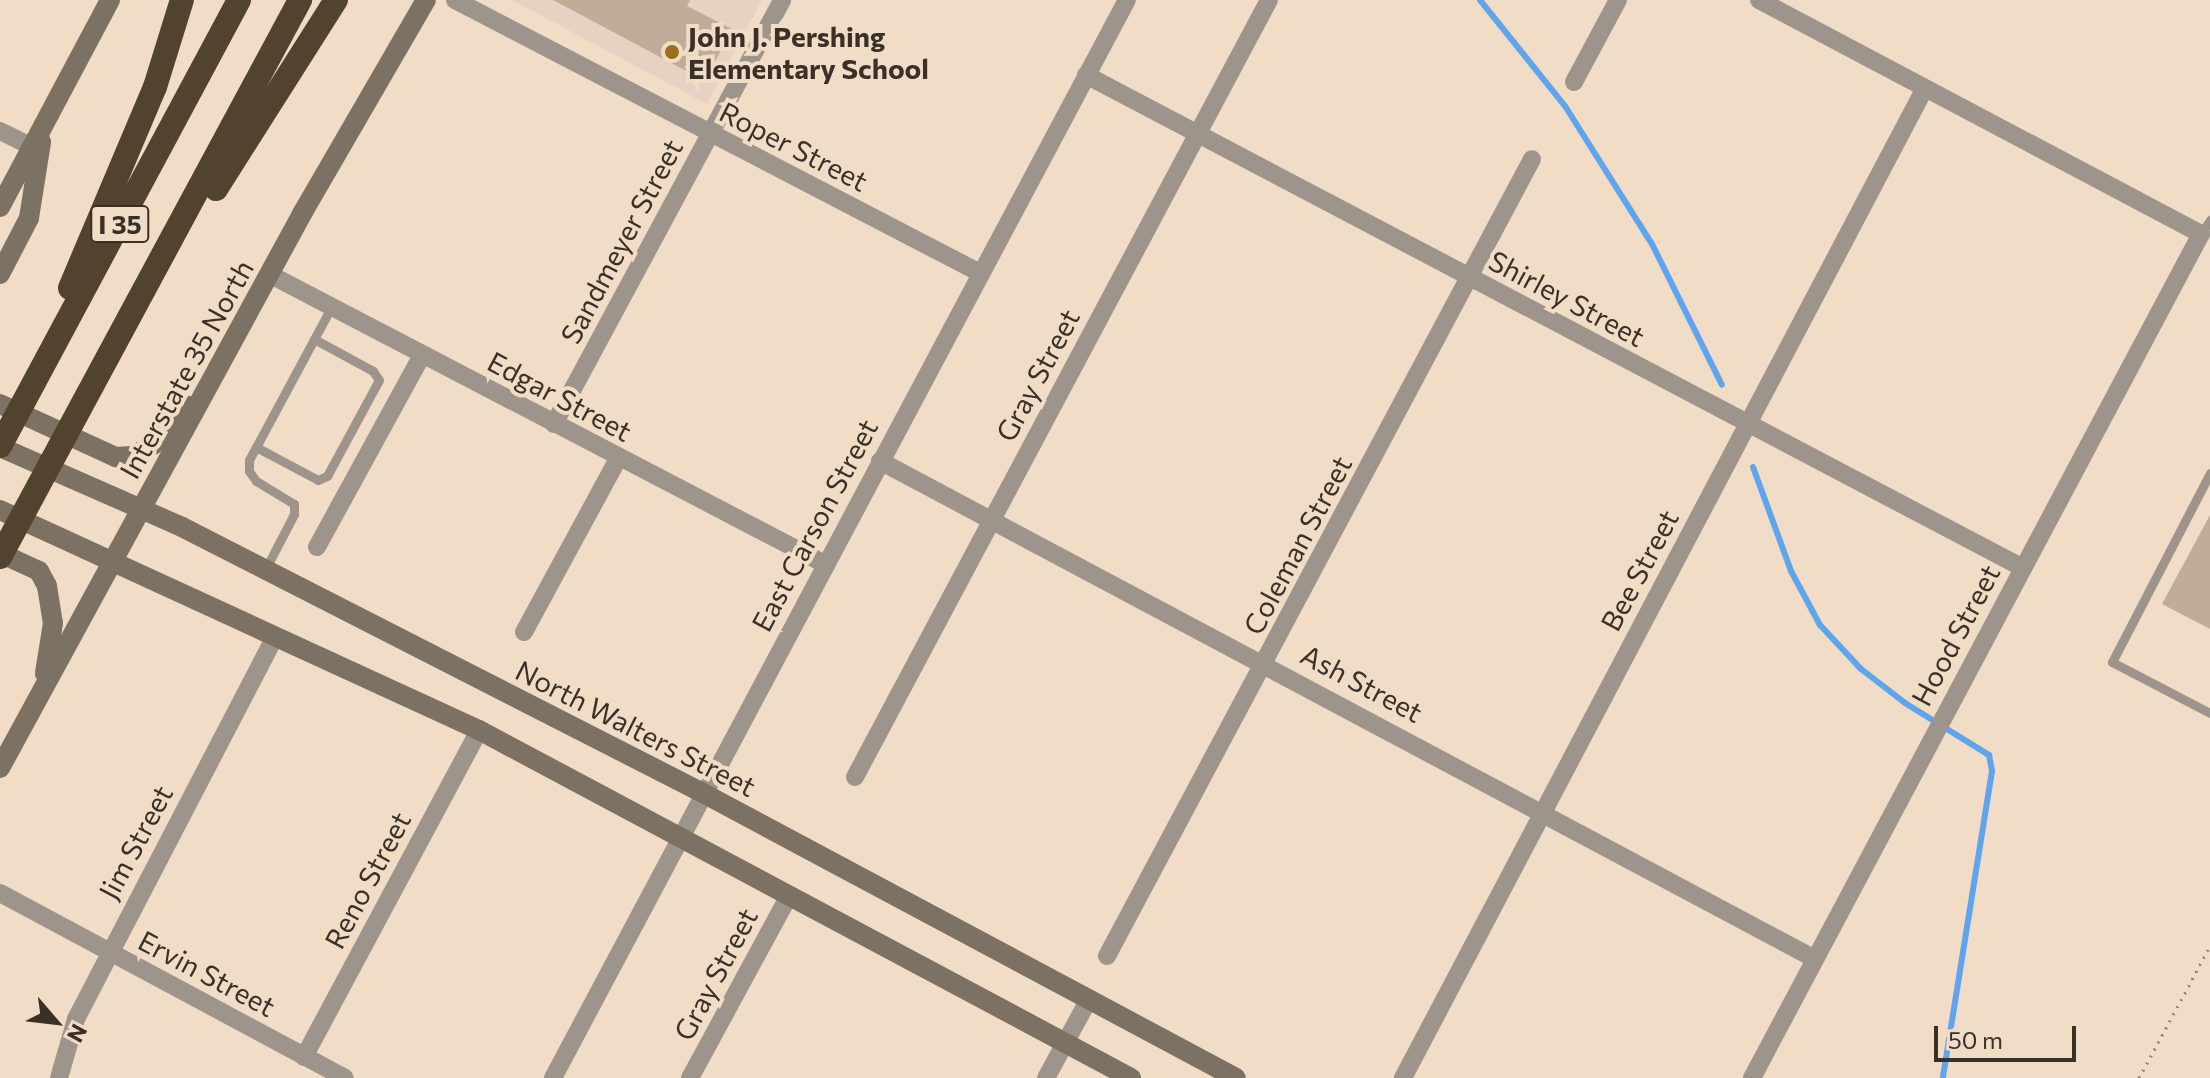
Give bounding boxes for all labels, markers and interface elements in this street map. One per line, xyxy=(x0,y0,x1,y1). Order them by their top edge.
place label: John J. Pershing Elementary School xyxy=(688,19,929,85)
marker: John J. Pershing Elementary School xyxy=(663,43,681,61)
street label: Roper Street xyxy=(714,94,874,198)
street label: Sandmeyer Street xyxy=(553,133,689,349)
road number: I 35 xyxy=(90,202,150,246)
street label: Shirley Street xyxy=(1483,243,1651,353)
street label: Interstate 35 North xyxy=(112,254,260,484)
street label: Gray Street xyxy=(988,303,1086,447)
street label: Edgar Street xyxy=(482,344,638,448)
street label: East Carson Street xyxy=(744,413,884,637)
street label: Coleman Street xyxy=(1236,450,1358,640)
street label: Bee Street xyxy=(1593,504,1685,636)
street label: Hood Street xyxy=(1904,559,2006,711)
street label: Ash Street xyxy=(1296,637,1428,729)
street label: North Walters Street xyxy=(510,653,762,803)
street label: Jim Street xyxy=(91,779,179,905)
street label: Reno Street xyxy=(317,806,417,954)
street label: Gray Street xyxy=(666,902,764,1046)
street label: Ervin Street xyxy=(133,923,281,1023)
north arrow xyxy=(16,982,96,1062)
scale bar xyxy=(1938,1010,2080,1060)
text: N xyxy=(62,1020,93,1047)
text: 50 m xyxy=(1948,1025,2003,1054)

